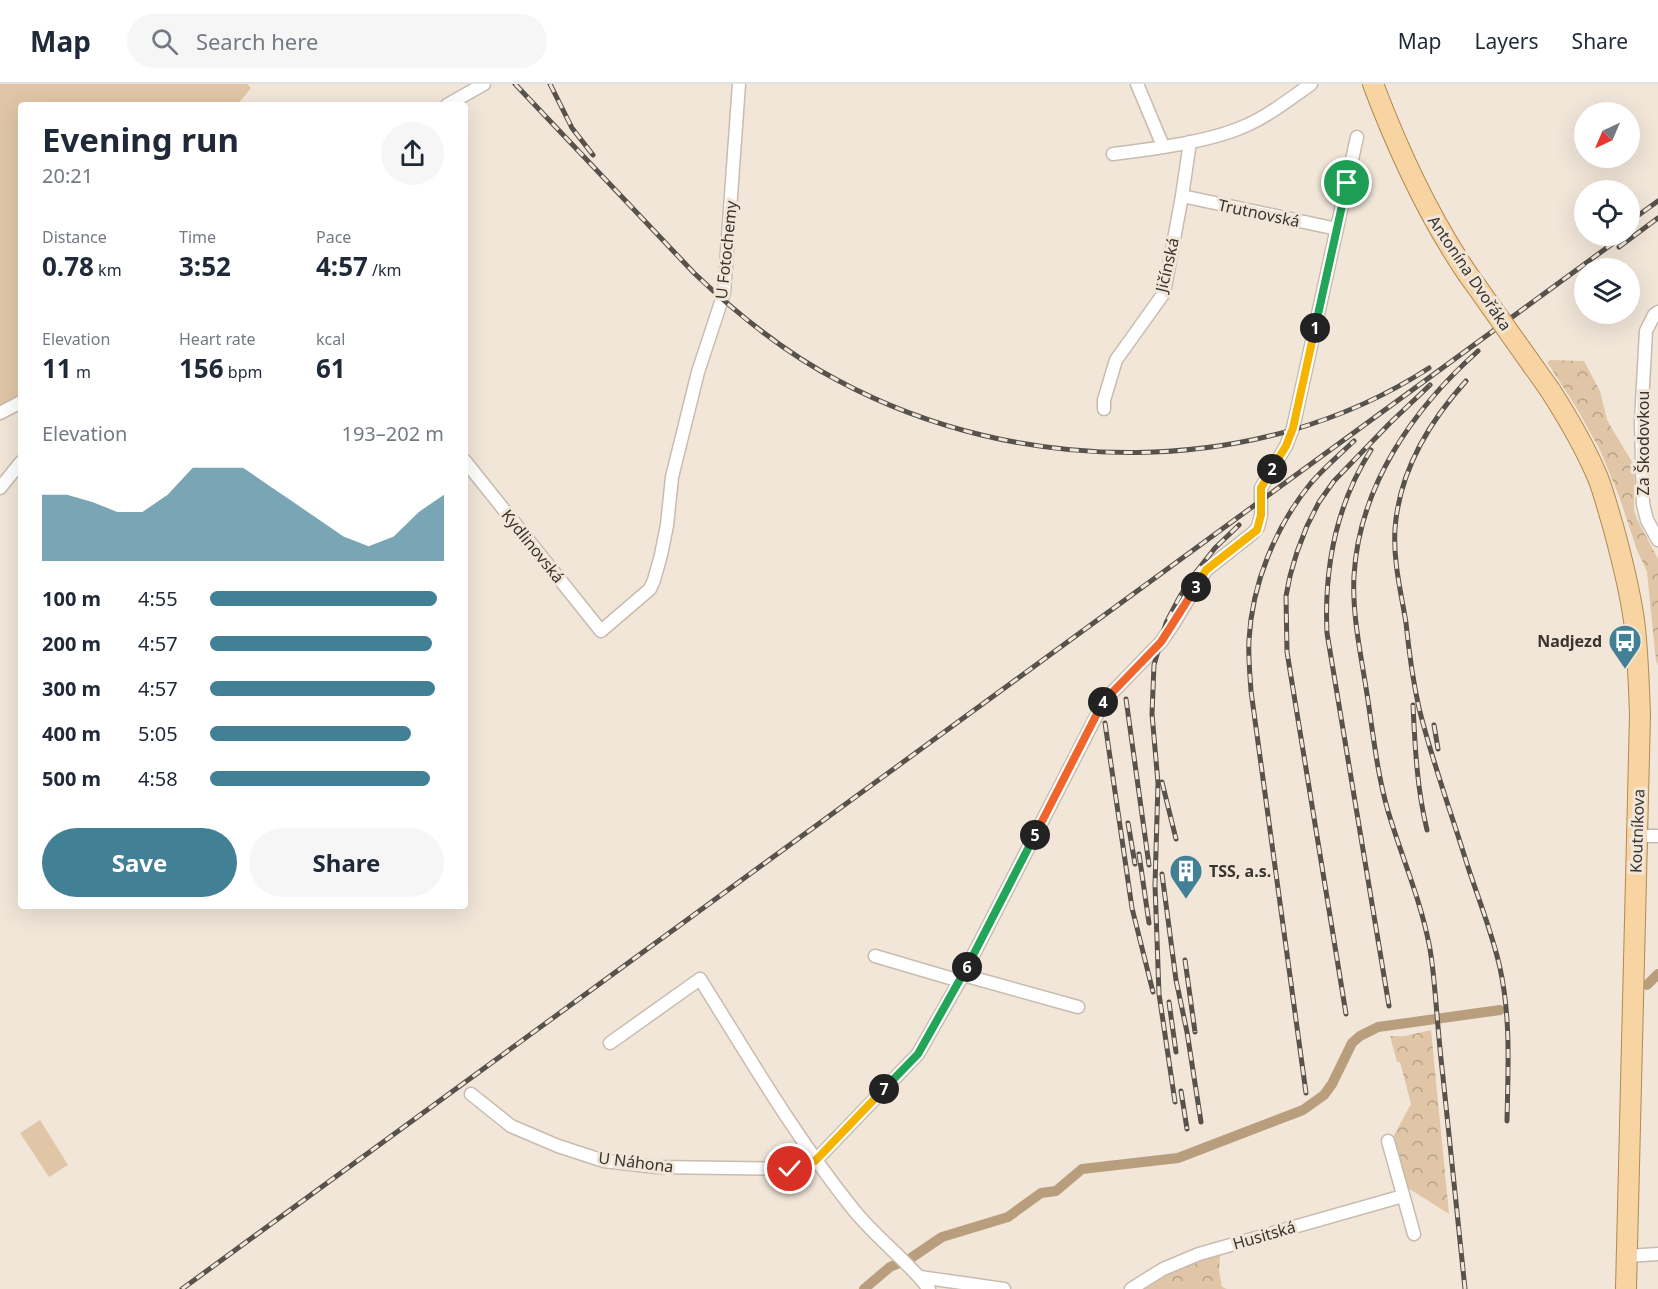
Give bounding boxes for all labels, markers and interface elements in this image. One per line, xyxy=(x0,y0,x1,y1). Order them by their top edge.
search box xyxy=(127,14,547,68)
text: Map xyxy=(30,22,91,60)
icon: search xyxy=(148,25,181,58)
text: Search here xyxy=(196,26,318,56)
text: Map xyxy=(1398,27,1442,55)
text: Layers xyxy=(1475,27,1539,55)
text: Share xyxy=(1572,27,1628,55)
north arrow xyxy=(1574,102,1640,168)
map controls xyxy=(1574,102,1640,324)
text: Evening run xyxy=(42,117,239,162)
button: share xyxy=(381,122,444,185)
pin xyxy=(1321,157,1372,208)
text: 20:21 xyxy=(42,162,93,189)
icon: arrive xyxy=(1330,166,1363,199)
button: locate xyxy=(1574,180,1640,246)
street label: Trutnovská xyxy=(1216,194,1302,232)
street label: U Fotochemy xyxy=(710,199,742,300)
street label: Antonína Dvořáka xyxy=(1423,211,1517,335)
text: Distance xyxy=(42,226,107,248)
text: Time xyxy=(179,226,216,248)
text: Pace xyxy=(316,226,351,248)
street label: Jičínská xyxy=(1150,236,1184,296)
text: 0.78 xyxy=(42,248,94,284)
text: 3:52 xyxy=(179,248,231,284)
text: 4:57 xyxy=(316,248,368,284)
button: layers xyxy=(1574,258,1640,324)
text: km xyxy=(94,259,122,281)
text: /km xyxy=(368,259,402,281)
pin: 1 xyxy=(1300,313,1330,343)
text: 1 xyxy=(1310,317,1320,339)
text: Elevation xyxy=(42,328,110,350)
text: Heart rate xyxy=(179,328,255,350)
text: kcal xyxy=(316,328,345,350)
text: 11 xyxy=(42,350,72,386)
text: 156 xyxy=(179,350,224,386)
text: 61 xyxy=(316,350,346,386)
text: m xyxy=(72,361,91,383)
text: bpm xyxy=(224,361,262,383)
street label: Za Škodovkou xyxy=(1632,391,1654,495)
text: Elevation xyxy=(42,420,127,447)
text: 193–202 m xyxy=(341,420,444,447)
pin: 2 xyxy=(1257,454,1287,484)
text: 2 xyxy=(1267,458,1277,480)
street label: Kydlinovská xyxy=(497,505,569,587)
pin: 3 xyxy=(1181,572,1211,602)
text: 3 xyxy=(1191,576,1201,598)
text: 100 m xyxy=(42,585,101,612)
text: 4:55 xyxy=(138,585,178,612)
bus stop icon: Nadjezd xyxy=(1607,623,1643,670)
text: 200 m xyxy=(42,630,101,657)
text: 4:57 xyxy=(138,630,178,657)
place label: Nadjezd xyxy=(1537,630,1602,652)
text: 300 m xyxy=(42,675,101,702)
text: 4:57 xyxy=(138,675,178,702)
pin: 4 xyxy=(1088,687,1118,717)
text: 4 xyxy=(1098,691,1108,713)
text: 400 m xyxy=(42,720,101,747)
text: 5:05 xyxy=(138,720,178,747)
text: 500 m xyxy=(42,765,101,792)
text: 4:58 xyxy=(138,765,178,792)
street label: Koutníkova xyxy=(1625,789,1649,873)
pin: 5 xyxy=(1020,820,1050,850)
text: 5 xyxy=(1030,824,1040,846)
button: Save xyxy=(42,828,237,897)
button: Share xyxy=(249,828,444,897)
building icon: TSS, a.s. xyxy=(1168,853,1204,900)
place label: TSS, a.s. xyxy=(1209,860,1271,882)
pin: 6 xyxy=(952,952,982,982)
text: 6 xyxy=(962,956,972,978)
pin: 7 xyxy=(869,1074,899,1104)
text: 7 xyxy=(879,1078,889,1100)
pin xyxy=(764,1143,815,1194)
street label: U Náhona xyxy=(597,1146,675,1178)
icon: check xyxy=(773,1152,806,1185)
street label: Husitská xyxy=(1230,1216,1298,1254)

